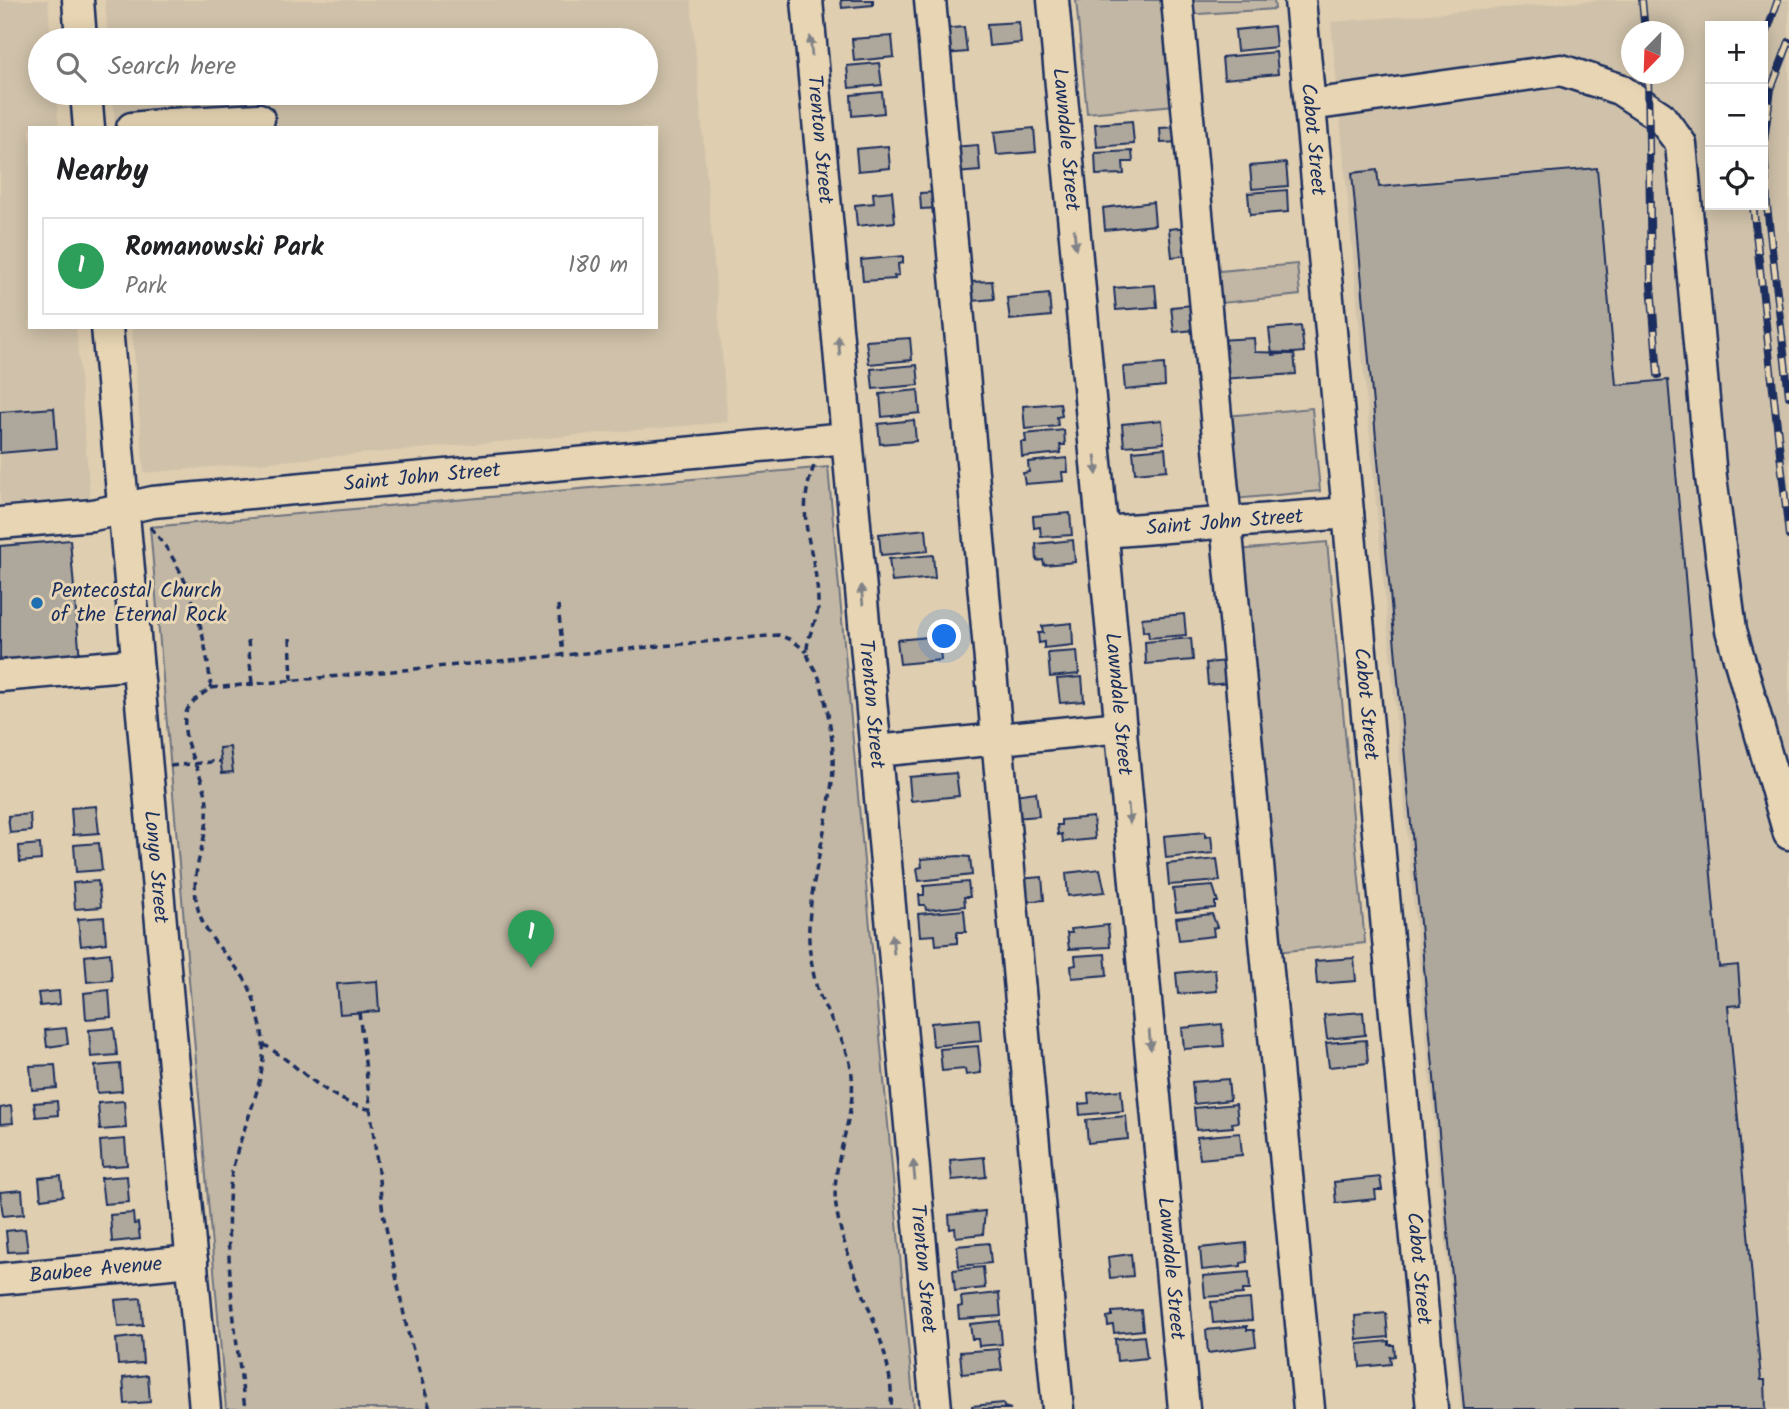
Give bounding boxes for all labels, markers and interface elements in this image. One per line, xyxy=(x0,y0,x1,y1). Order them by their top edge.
north arrow xyxy=(1621,21,1684,84)
map controls xyxy=(1705,21,1768,210)
button: + xyxy=(1705,21,1768,84)
search box xyxy=(28,28,658,105)
one-way arrow xyxy=(806,35,817,57)
text: Search here xyxy=(108,46,236,88)
icon: search xyxy=(52,48,90,86)
street label: Lawndale Street xyxy=(1043,67,1089,213)
street label: Trenton Street xyxy=(797,73,842,206)
street label: Cabot Street xyxy=(1291,82,1335,198)
button: − xyxy=(1705,84,1768,147)
button: locate xyxy=(1705,147,1768,210)
text: Nearby xyxy=(56,148,148,196)
text: Romanowski Park xyxy=(125,227,323,269)
one-way arrow xyxy=(1070,228,1081,250)
text: 1 xyxy=(78,248,84,284)
text: 180 m xyxy=(568,248,628,284)
text: Park xyxy=(125,269,167,305)
one-way arrow xyxy=(833,335,844,357)
street label: Saint John Street xyxy=(342,453,503,501)
one-way arrow xyxy=(1091,454,1102,476)
street label: Saint John Street xyxy=(1145,500,1305,545)
place label: Pentecostal Church of the Eternal Rock xyxy=(51,575,227,632)
one-way arrow xyxy=(856,584,867,606)
marker: Pentecostal Church of the Eternal Rock xyxy=(29,595,45,611)
your location xyxy=(927,619,961,653)
street label: Lawndale Street xyxy=(1095,631,1142,778)
street label: Trenton Street xyxy=(849,638,894,771)
street label: Cabot Street xyxy=(1344,646,1388,762)
one-way arrow xyxy=(1124,803,1135,825)
street label: Lonyo Street xyxy=(134,809,178,926)
pin: 1 xyxy=(508,910,554,968)
one-way arrow xyxy=(888,932,899,954)
one-way arrow xyxy=(1145,1029,1156,1051)
one-way arrow xyxy=(908,1159,919,1181)
street label: Lawndale Street xyxy=(1148,1196,1194,1342)
street label: Trenton Street xyxy=(901,1203,946,1336)
street label: Cabot Street xyxy=(1397,1211,1441,1327)
street label: Baubee Avenue xyxy=(28,1247,164,1293)

